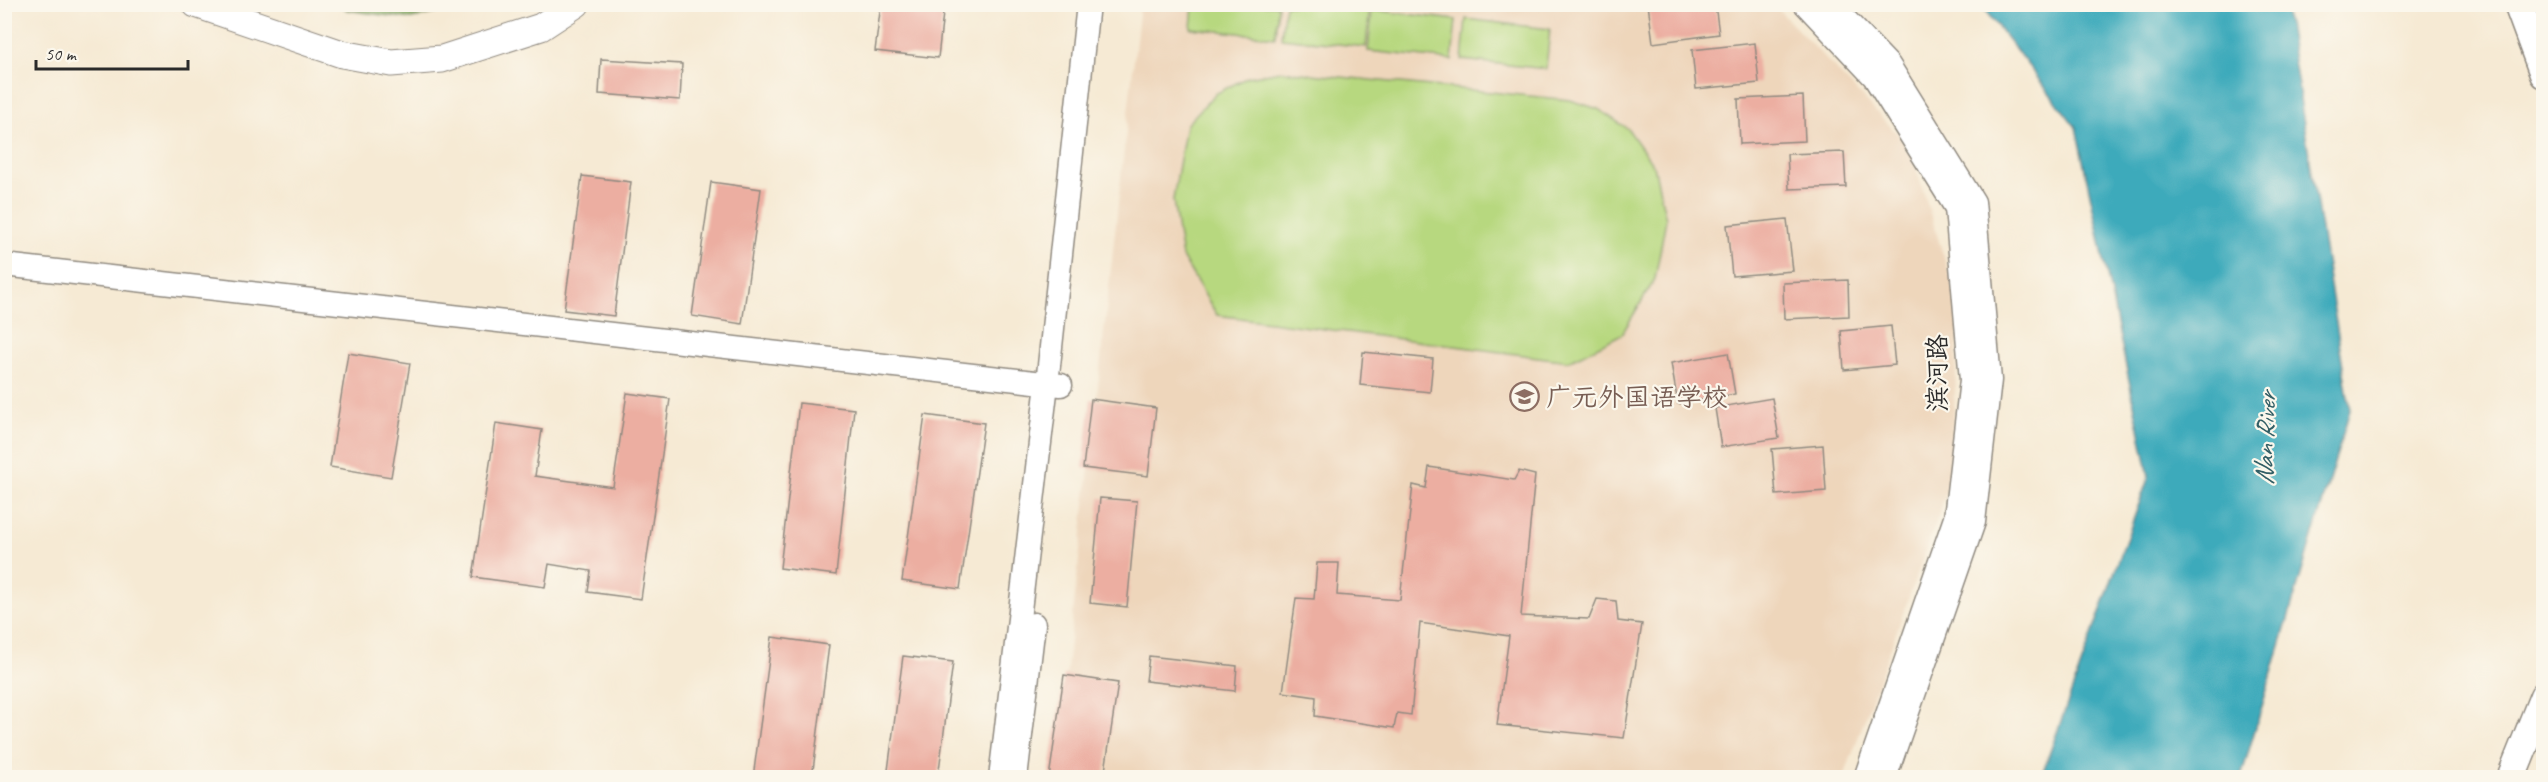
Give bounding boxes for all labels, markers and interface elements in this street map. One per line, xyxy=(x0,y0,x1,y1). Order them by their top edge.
scale bar xyxy=(36,33,188,71)
text: 50 m xyxy=(45,43,78,65)
street label: 滨河路 xyxy=(1921,334,1954,412)
school or university icon: 广元外国语学校 xyxy=(1509,381,1541,413)
place label: 广元外国语学校 xyxy=(1546,381,1728,414)
water label: Nan River xyxy=(2246,388,2284,486)

